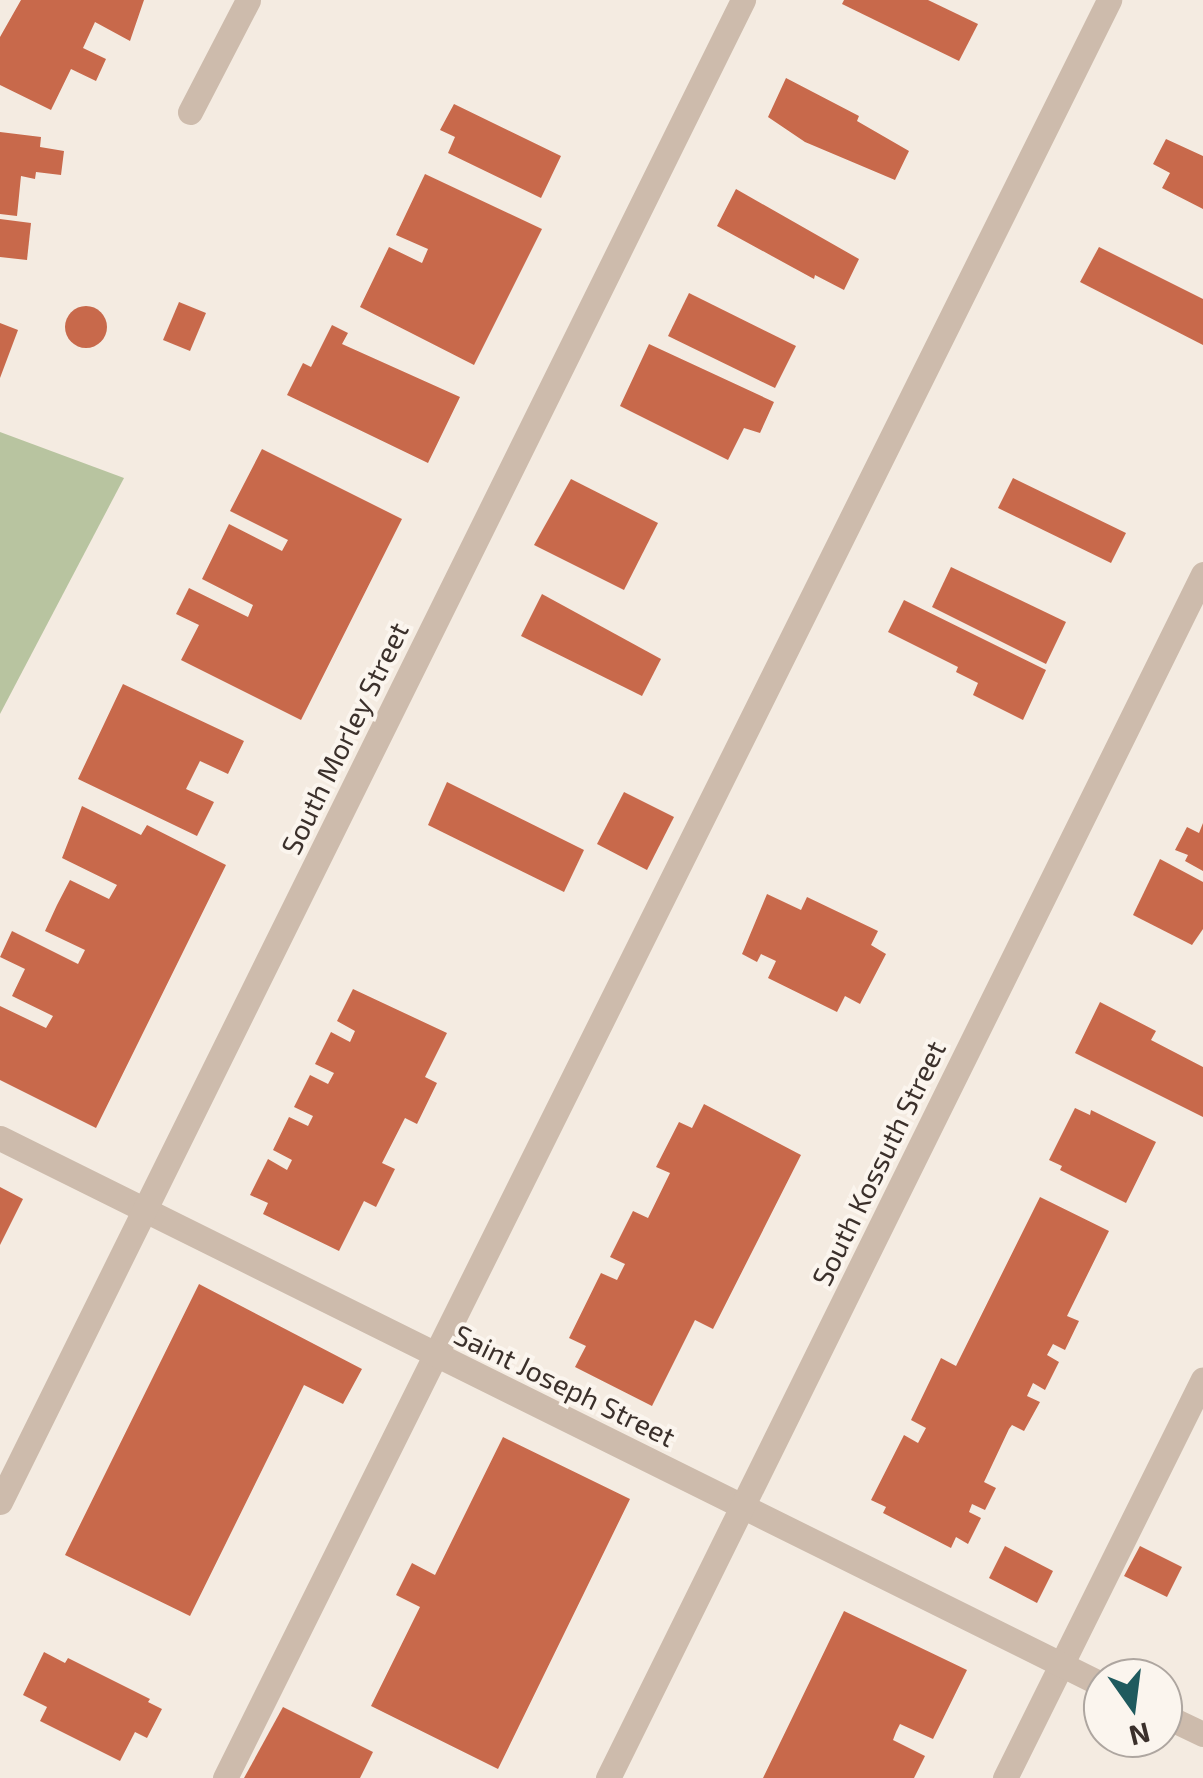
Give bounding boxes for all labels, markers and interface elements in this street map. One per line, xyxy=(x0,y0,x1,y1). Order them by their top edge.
street label: South Morley Street xyxy=(273,616,415,860)
street label: South Kossuth Street xyxy=(804,1035,952,1291)
street label: Saint Joseph Street xyxy=(449,1317,681,1453)
north arrow xyxy=(1083,1658,1183,1758)
text: N xyxy=(1126,1716,1154,1754)

